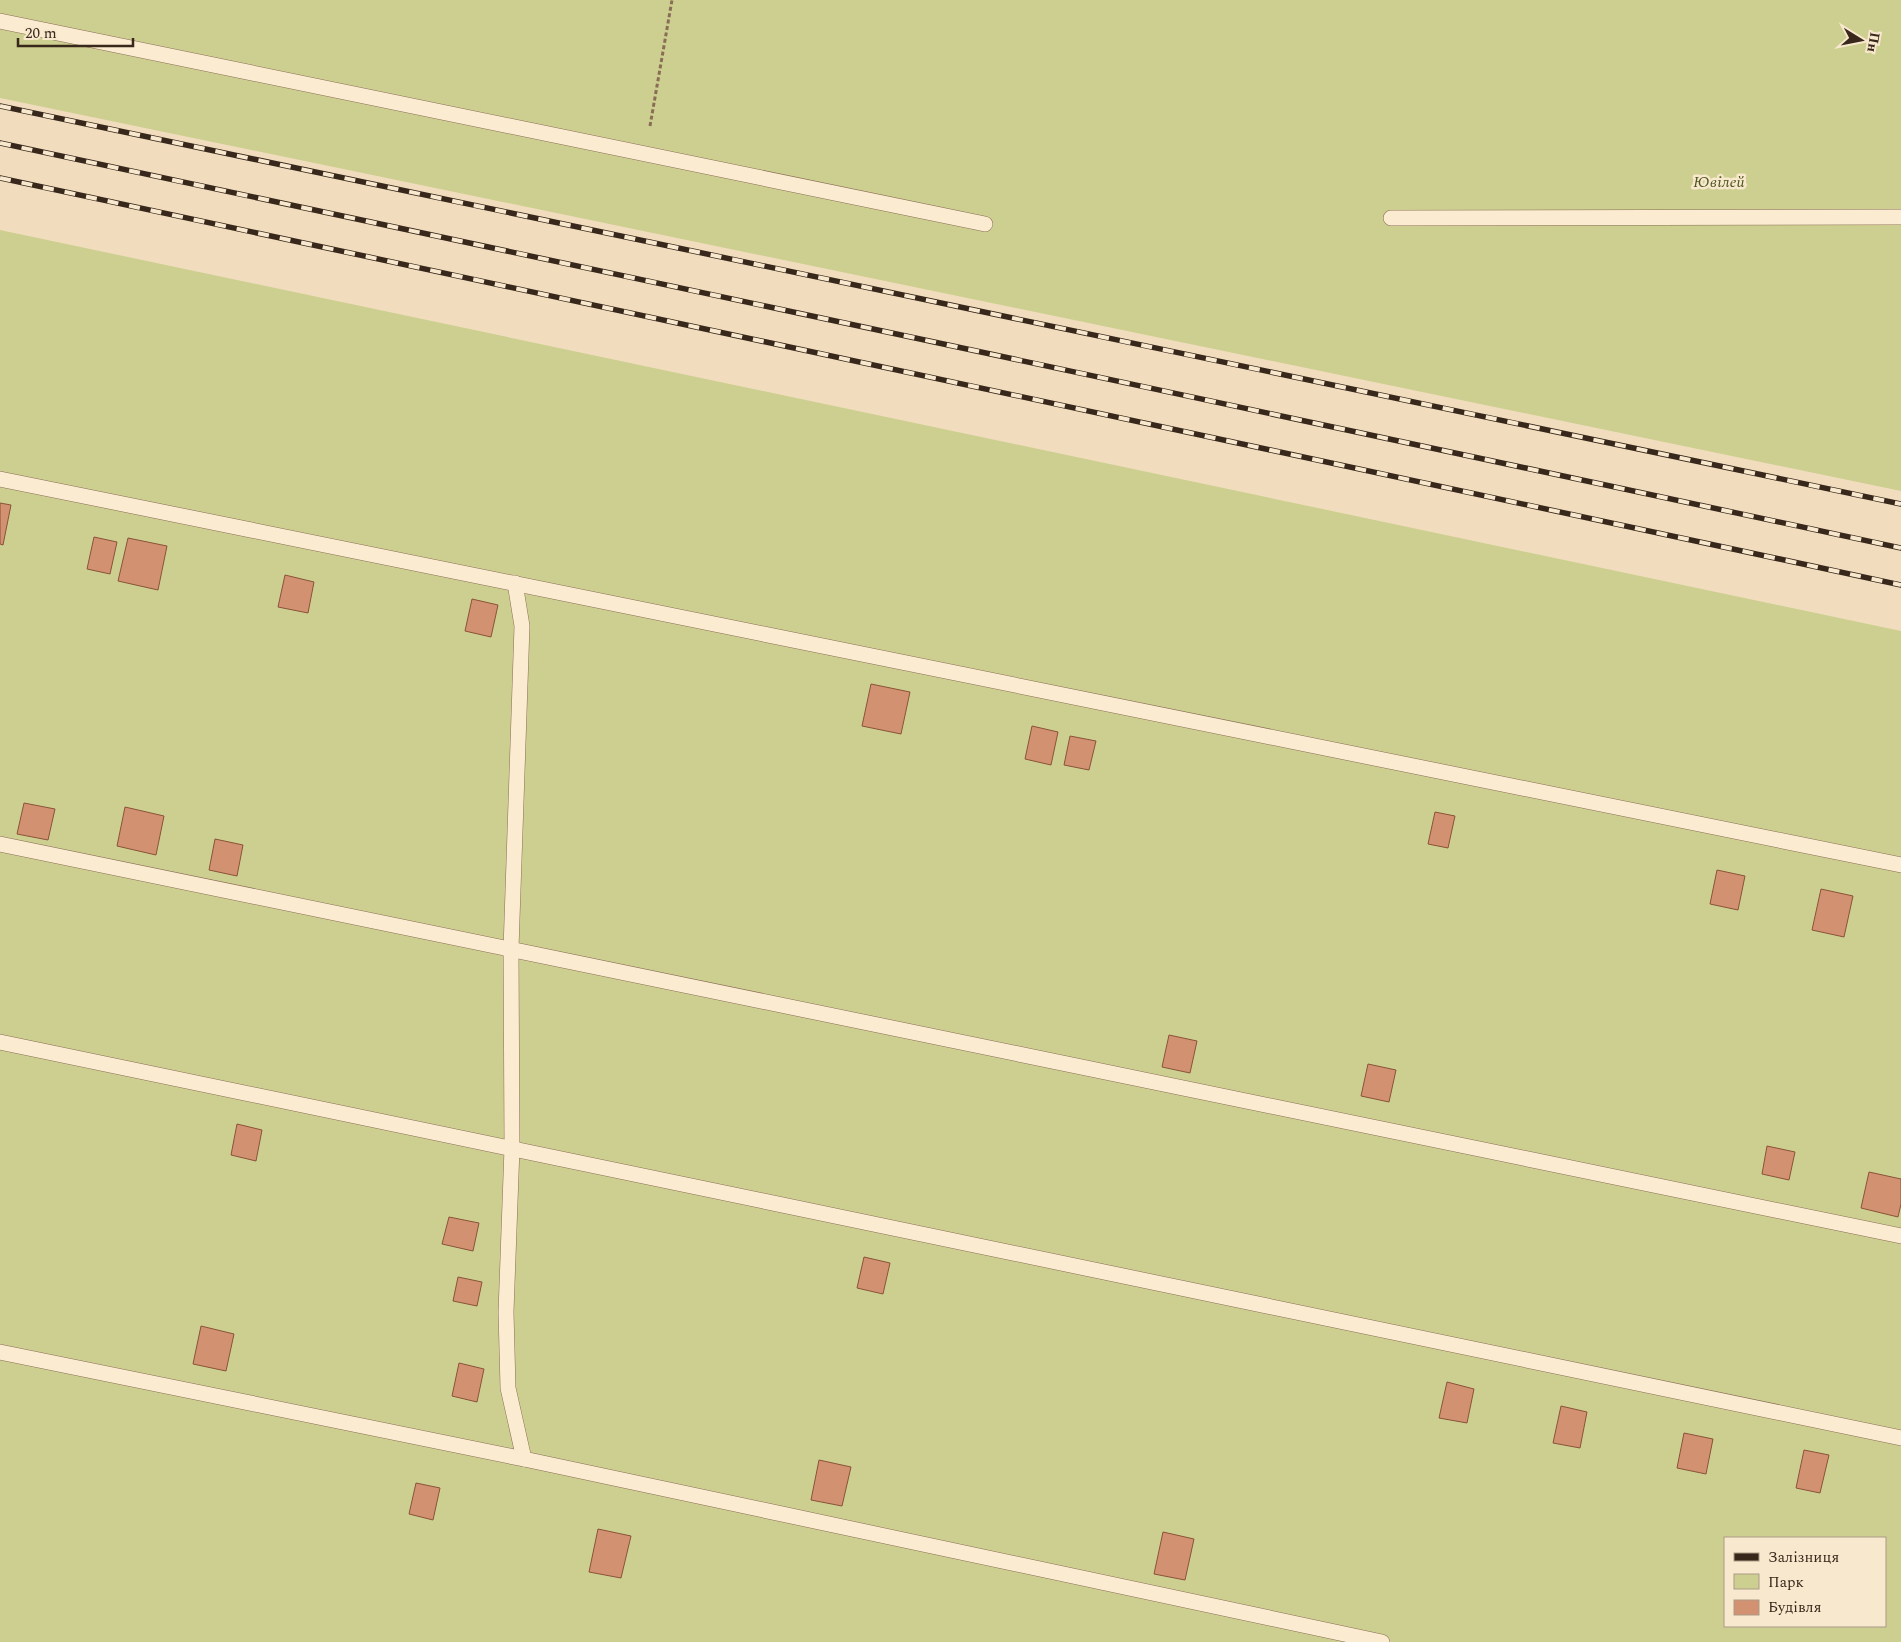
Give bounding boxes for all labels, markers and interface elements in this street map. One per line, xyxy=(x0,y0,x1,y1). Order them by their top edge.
scale bar xyxy=(18,15,132,47)
north arrow xyxy=(1836,15,1886,65)
text: 20 m xyxy=(25,22,57,45)
text: Пн xyxy=(1861,30,1885,54)
park label: Ювілей xyxy=(1693,170,1745,194)
legend xyxy=(1724,1537,1886,1627)
text: Залізниця xyxy=(1768,1546,1839,1569)
text: Парк xyxy=(1768,1571,1804,1594)
text: Будівля xyxy=(1768,1596,1822,1619)

